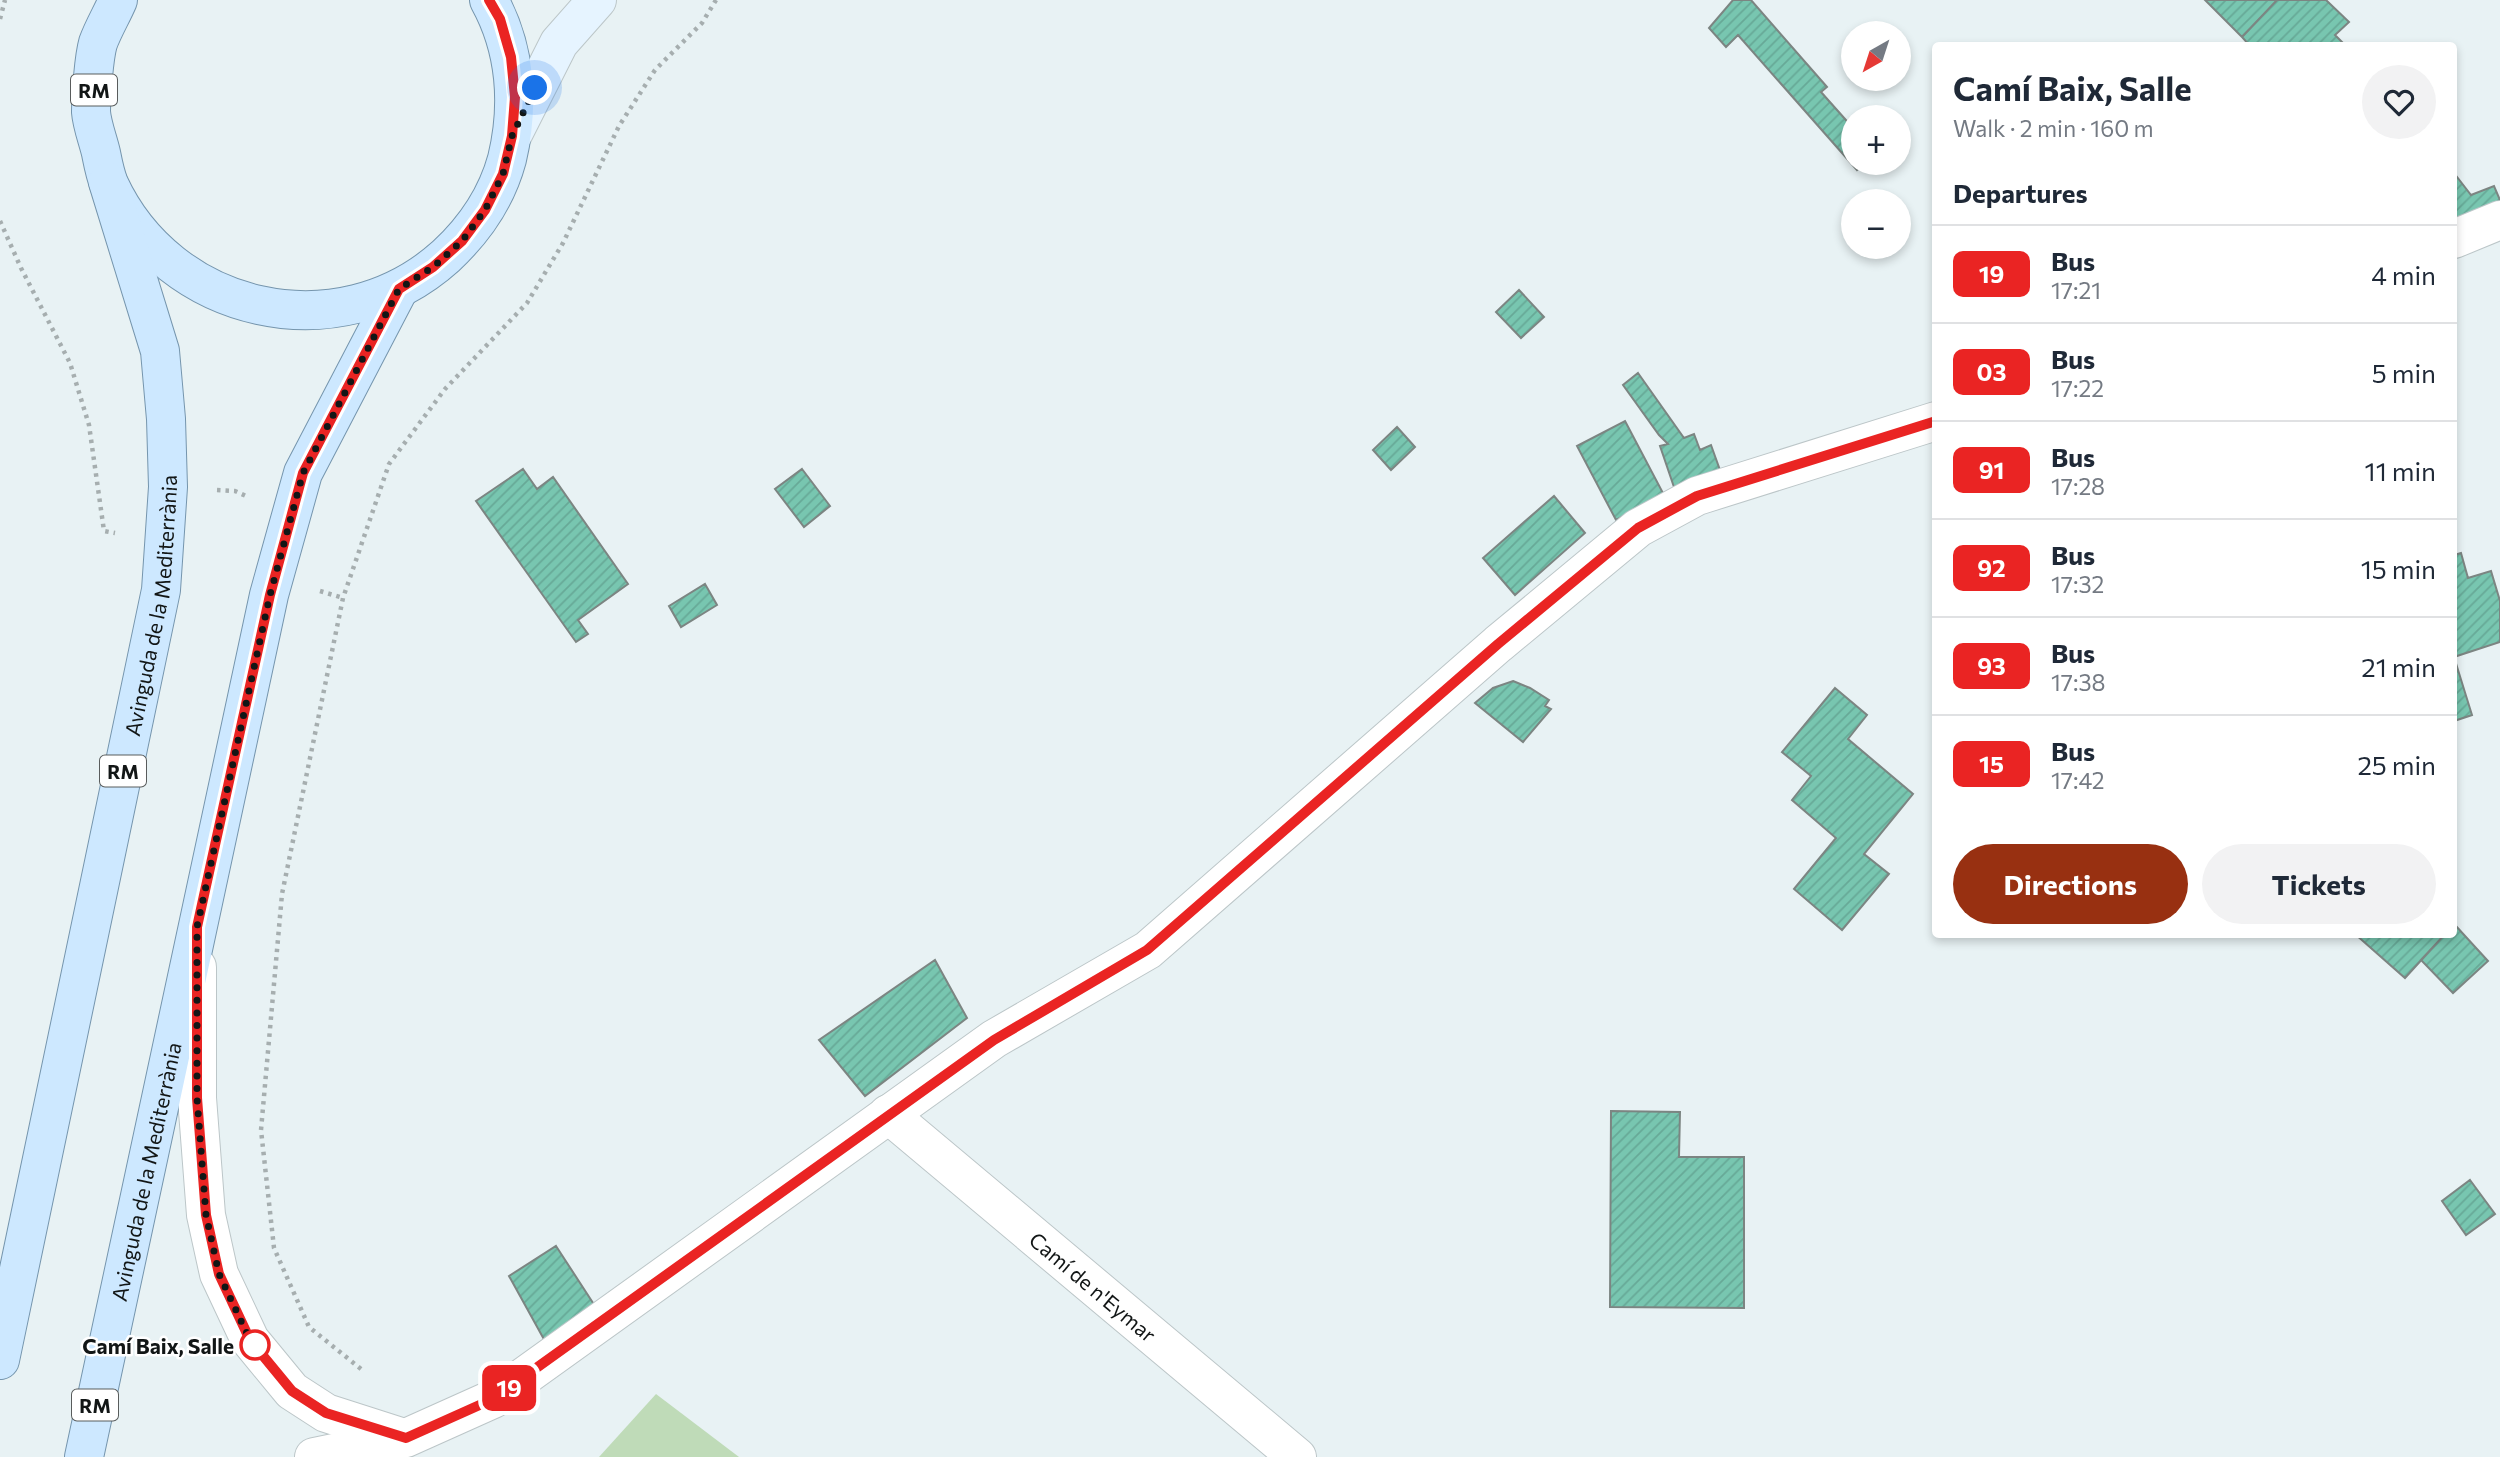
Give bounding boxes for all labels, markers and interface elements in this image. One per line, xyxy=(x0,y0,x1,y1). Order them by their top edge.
north arrow xyxy=(1841,21,1911,91)
map controls xyxy=(1841,21,1911,259)
button: heart xyxy=(2362,65,2436,139)
text: Camí Baix, Salle xyxy=(1953,67,2192,108)
your location xyxy=(517,70,552,105)
road number: RM xyxy=(71,74,117,106)
button: + xyxy=(1841,105,1911,175)
text: Walk · 2 min · 160 m xyxy=(1953,114,2154,142)
text: Departures xyxy=(1953,177,2088,208)
button: − xyxy=(1841,189,1911,259)
text: Bus xyxy=(2051,245,2095,276)
text: 19 xyxy=(1979,259,2004,288)
text: 4 min xyxy=(2371,259,2436,290)
text: 17:21 xyxy=(2051,276,2101,304)
text: Bus xyxy=(2051,343,2095,374)
text: 03 xyxy=(1977,357,2006,386)
text: 5 min xyxy=(2372,357,2436,388)
text: 17:22 xyxy=(2051,374,2104,402)
text: Bus xyxy=(2051,441,2095,472)
text: 91 xyxy=(1979,455,2004,484)
text: 11 min xyxy=(2365,455,2436,486)
text: 17:28 xyxy=(2051,472,2105,500)
street label: Avinguda de la Mediterrània xyxy=(118,475,181,738)
text: Bus xyxy=(2051,539,2095,570)
text: 92 xyxy=(1977,553,2006,582)
text: 15 min xyxy=(2361,553,2436,584)
text: 17:32 xyxy=(2051,570,2104,598)
text: Bus xyxy=(2051,637,2095,668)
text: 93 xyxy=(1977,651,2006,680)
text: 21 min xyxy=(2361,651,2436,682)
text: 17:38 xyxy=(2051,668,2106,696)
text: Bus xyxy=(2051,735,2095,766)
text: 15 xyxy=(1979,749,2004,778)
text: 25 min xyxy=(2357,749,2436,780)
road number: RM xyxy=(100,756,146,786)
text: 17:42 xyxy=(2051,766,2105,794)
button: Directions xyxy=(1953,844,2188,924)
button: Tickets xyxy=(2202,844,2436,924)
street label: Avinguda de la Mediterrània xyxy=(105,1040,185,1303)
street label: Camí de n'Eymar xyxy=(1025,1226,1162,1346)
marker: Camí Baix, Salle xyxy=(240,1330,270,1360)
place label: Camí Baix, Salle xyxy=(82,1333,234,1358)
line badge: 19 xyxy=(477,1365,540,1411)
text: 19 xyxy=(496,1373,522,1402)
road number: RM xyxy=(72,1390,118,1420)

